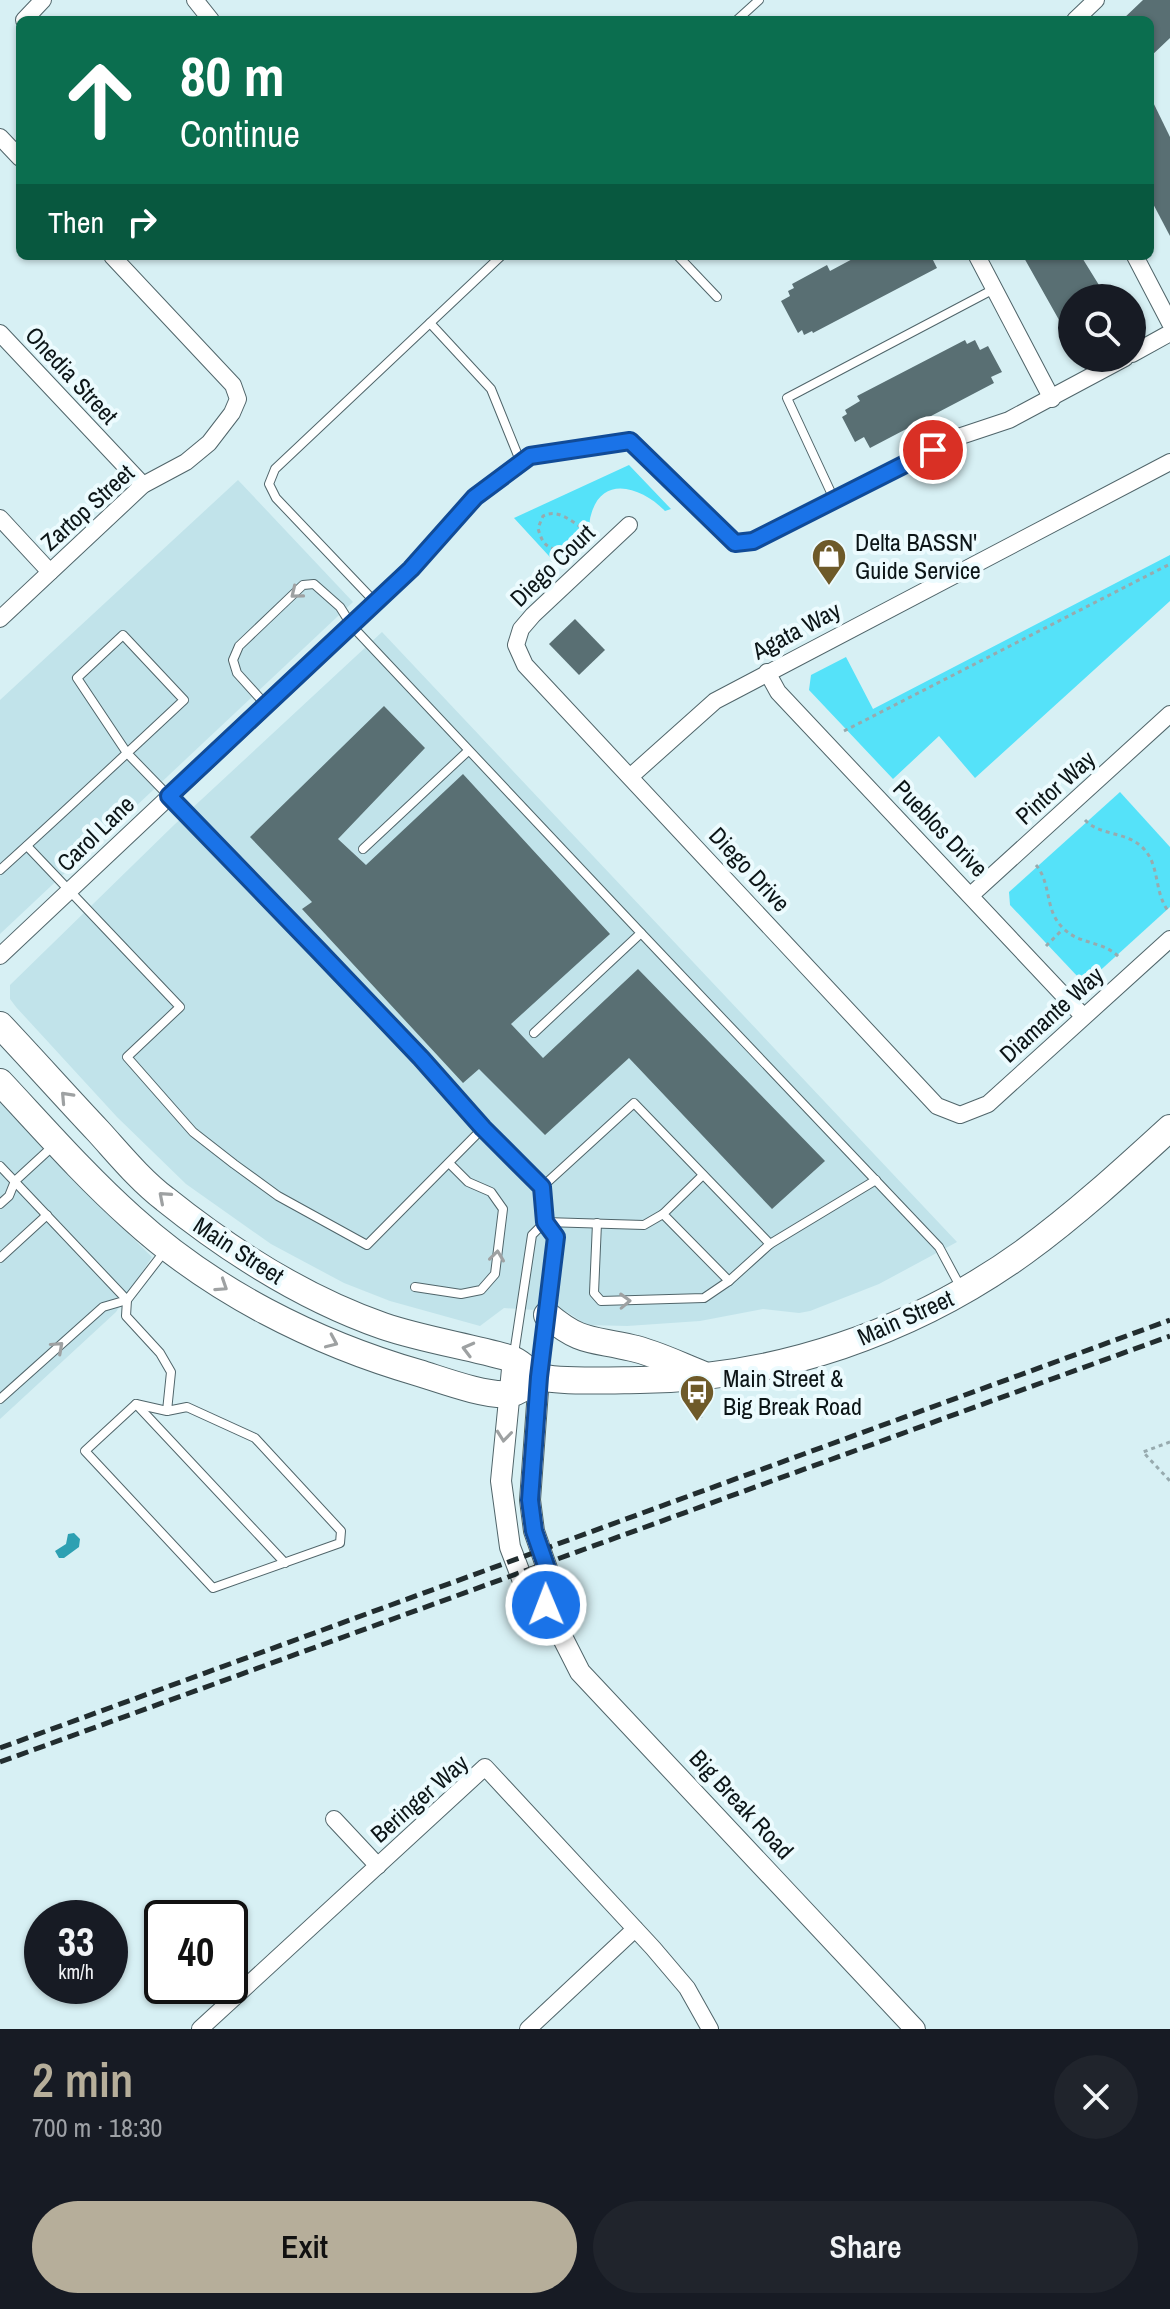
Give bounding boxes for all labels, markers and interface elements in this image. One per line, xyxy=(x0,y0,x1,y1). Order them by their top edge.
text: 80 m xyxy=(180,38,285,113)
icon: ahead xyxy=(48,48,152,152)
text: Continue xyxy=(180,110,300,158)
icon: right xyxy=(120,200,164,244)
text: Then xyxy=(48,202,104,242)
map controls xyxy=(1058,284,1146,372)
button: search xyxy=(1058,284,1146,372)
street label: Onedia Street xyxy=(19,319,126,431)
pin xyxy=(899,416,967,484)
icon: arrive xyxy=(911,428,955,472)
street label: Zartop Street xyxy=(34,456,141,557)
street label: Diego Court xyxy=(503,516,602,613)
place label: Delta BASSN' Guide Service xyxy=(855,526,981,586)
shop icon: Delta BASSN' Guide Service xyxy=(810,537,848,587)
one-way arrow xyxy=(291,584,306,598)
street label: Agata Way xyxy=(745,593,846,667)
street label: Pintor Way xyxy=(1008,743,1102,831)
street label: Pueblos Drive xyxy=(887,772,995,884)
street label: Carol Lane xyxy=(49,788,141,878)
street label: Diego Drive xyxy=(702,820,798,918)
street label: Diamante Way xyxy=(992,959,1110,1069)
one-way arrow xyxy=(61,1091,75,1106)
one-way arrow xyxy=(158,1192,173,1207)
street label: Main Street xyxy=(188,1209,291,1291)
one-way arrow xyxy=(488,1249,505,1263)
one-way arrow xyxy=(213,1276,228,1291)
street label: Main Street xyxy=(852,1281,958,1352)
one-way arrow xyxy=(619,1292,632,1309)
one-way arrow xyxy=(323,1332,338,1348)
one-way arrow xyxy=(49,1342,64,1357)
one-way arrow xyxy=(462,1342,476,1358)
place label: Main Street & Big Break Road xyxy=(723,1362,862,1422)
bus stop icon: Main Street & Big Break Road xyxy=(678,1373,716,1423)
one-way arrow xyxy=(496,1430,513,1443)
position arrow xyxy=(504,1563,588,1647)
street label: Big Break Road xyxy=(683,1742,801,1866)
street label: Beringer Way xyxy=(363,1747,475,1849)
speed limit sign: 40 xyxy=(144,1900,248,2004)
text: 33 xyxy=(58,1915,94,1968)
text: km/h xyxy=(58,1958,94,1985)
text: 2 min xyxy=(32,2047,133,2112)
button: close xyxy=(1054,2055,1138,2139)
text: 700 m · 18:30 xyxy=(32,2110,162,2145)
button: Exit xyxy=(32,2201,577,2293)
button: Share xyxy=(593,2201,1138,2293)

